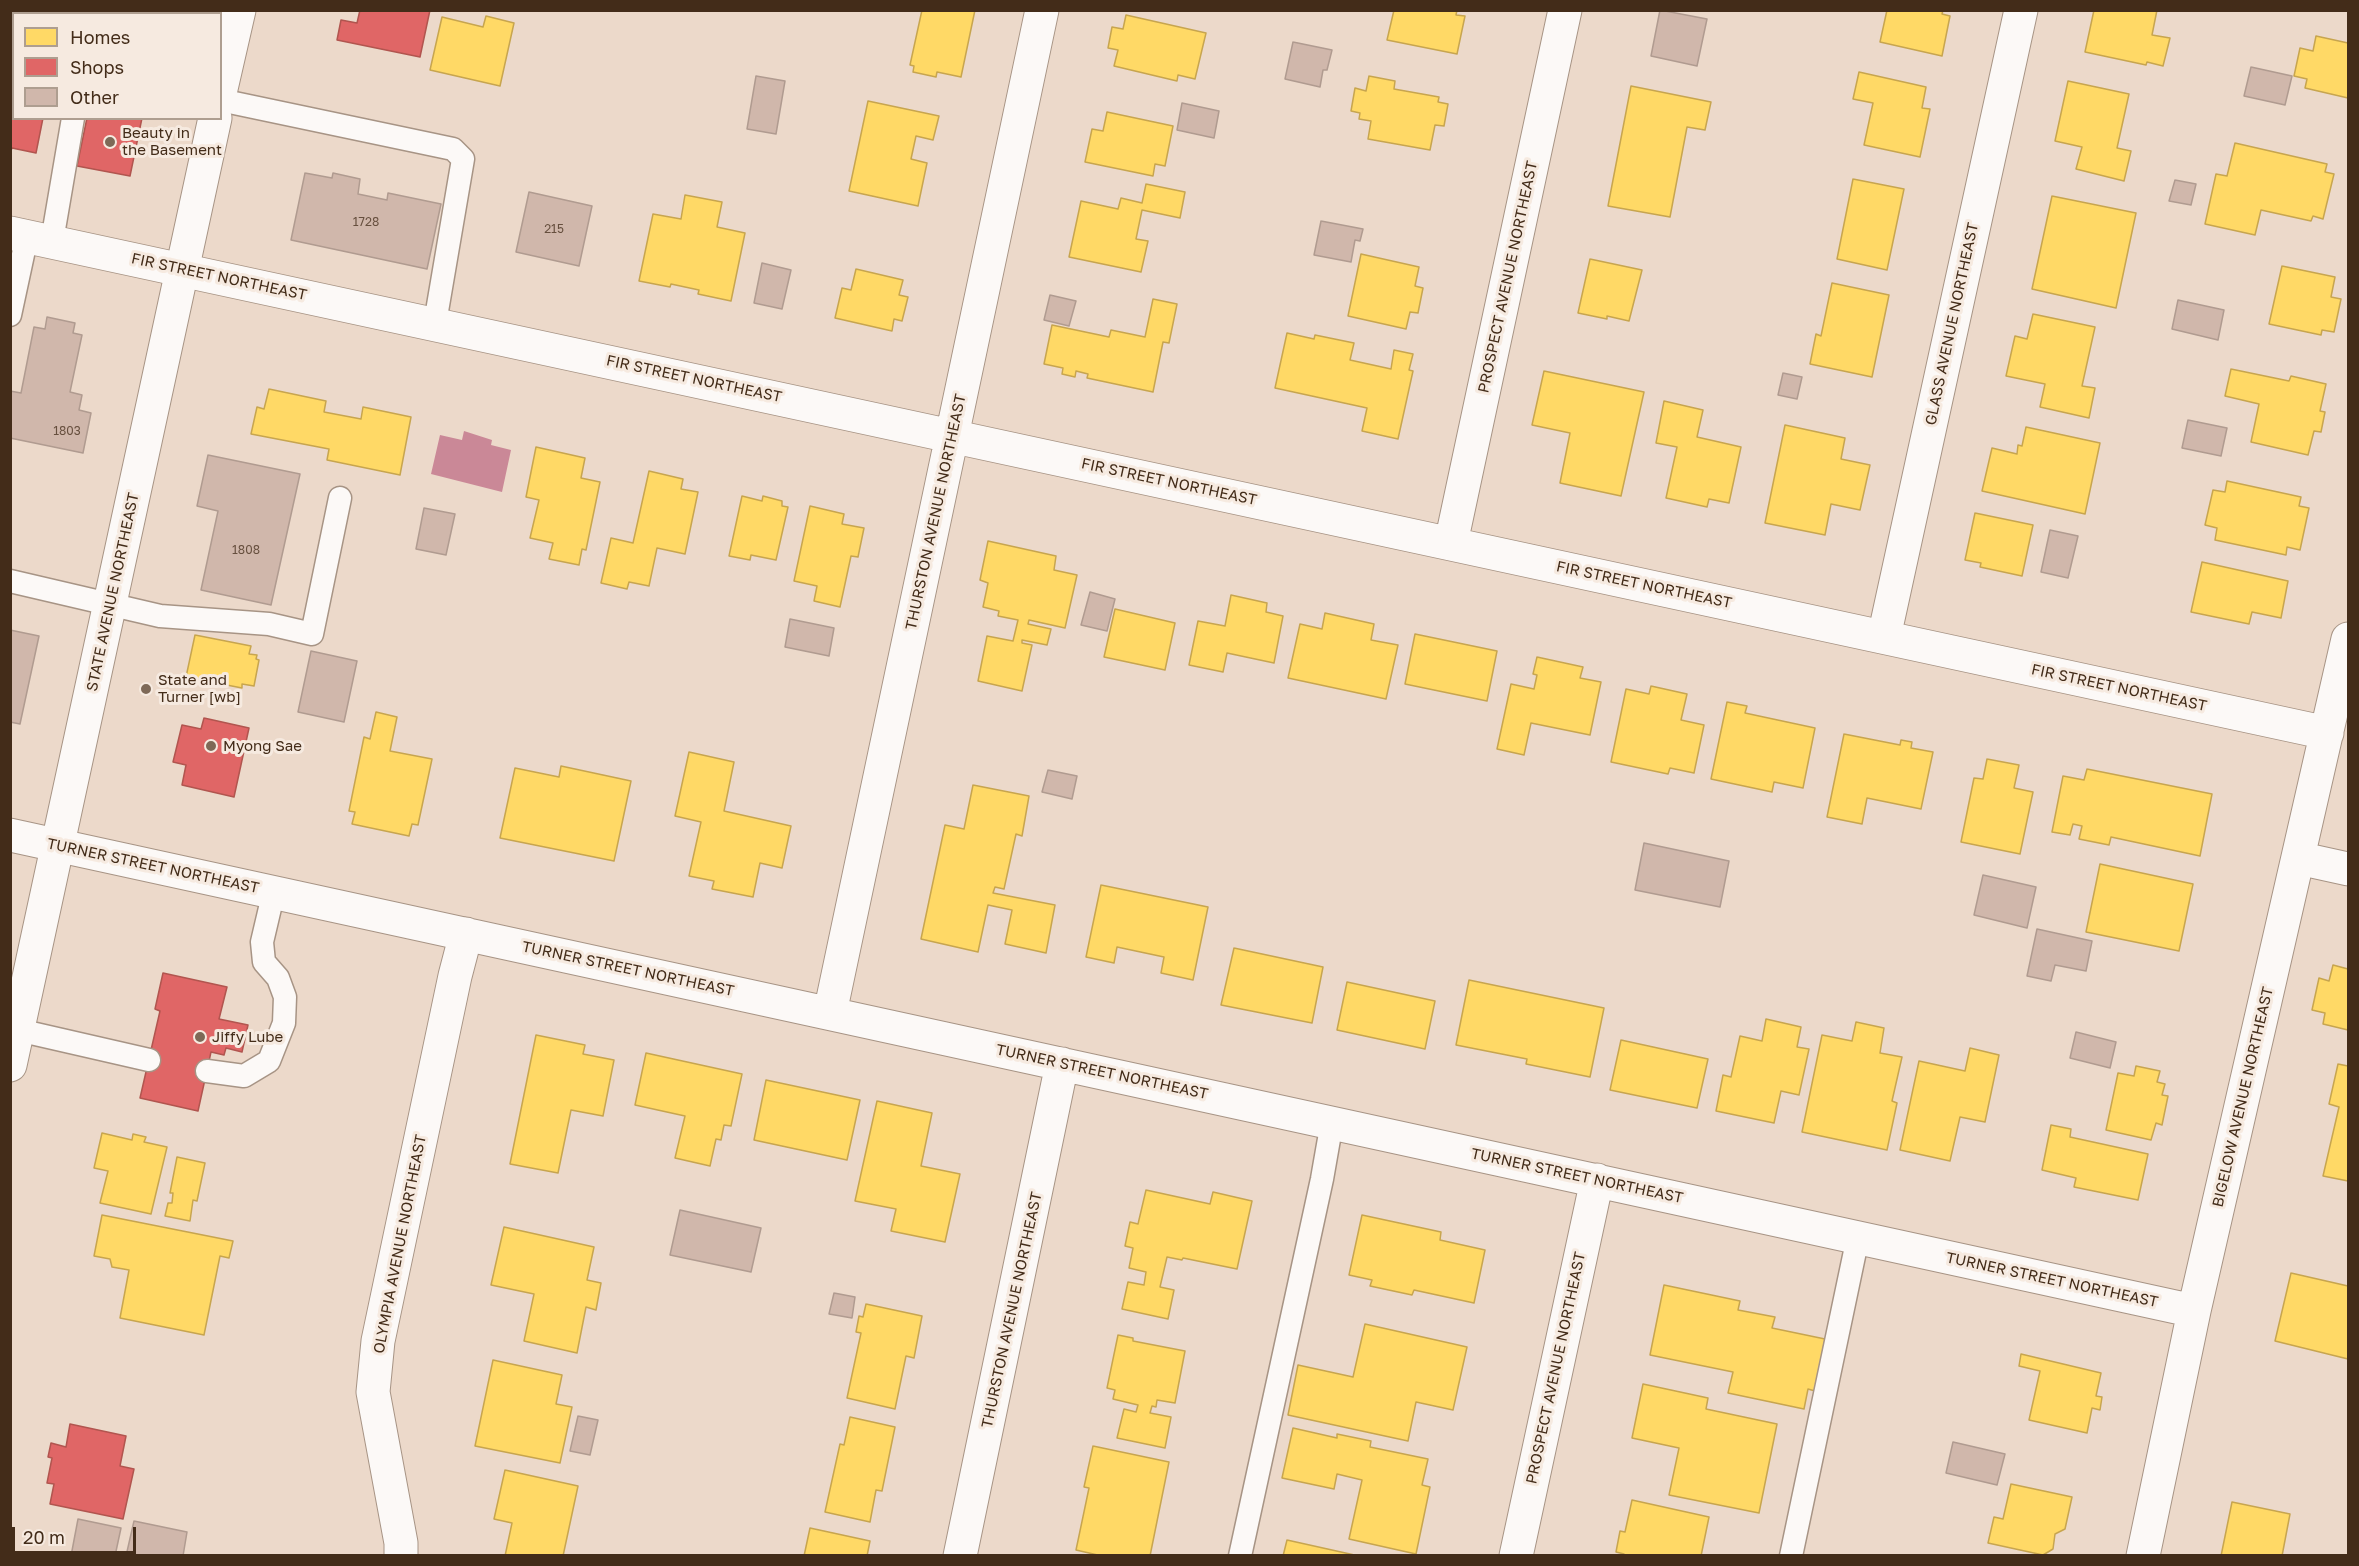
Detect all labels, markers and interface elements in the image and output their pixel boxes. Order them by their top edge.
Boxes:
legend [12,12,222,120]
text: Homes [70,26,130,48]
text: Shops [70,56,124,78]
text: Other [70,86,119,108]
place label: Beauty in the Basement [122,124,222,159]
marker: Beauty in the Basement [103,135,117,149]
street label: PROSPECT AVENUE NORTHEAST [1475,159,1541,395]
house number: 1728 [353,215,379,229]
street label: GLASS AVENUE NORTHEAST [1922,221,1982,427]
house number: 215 [544,222,564,236]
street label: FIR STREET NORTHEAST [130,250,308,304]
street label: FIR STREET NORTHEAST [605,352,783,406]
street label: THURSTON AVENUE NORTHEAST [902,392,970,632]
house number: 1803 [53,424,81,438]
street label: FIR STREET NORTHEAST [1080,455,1258,509]
street label: STATE AVENUE NORTHEAST [83,491,143,693]
house number: 1808 [232,543,260,557]
street label: FIR STREET NORTHEAST [1555,558,1733,612]
street label: FIR STREET NORTHEAST [2030,661,2208,715]
place label: State and Turner [wb] [158,671,241,706]
marker: State and Turner [wb] [139,682,153,696]
place label: Myong Sae [223,737,302,755]
marker: Myong Sae [204,739,218,753]
street label: TURNER STREET NORTHEAST [45,835,261,897]
street label: TURNER STREET NORTHEAST [520,938,736,1000]
street label: BIGELOW AVENUE NORTHEAST [2209,985,2277,1209]
place label: Jiffy Lube [212,1028,283,1046]
marker: Jiffy Lube [193,1030,207,1044]
street label: TURNER STREET NORTHEAST [994,1041,1210,1103]
street label: OLYMPIA AVENUE NORTHEAST [370,1133,430,1355]
street label: TURNER STREET NORTHEAST [1469,1145,1685,1207]
street label: THURSTON AVENUE NORTHEAST [978,1190,1046,1430]
street label: TURNER STREET NORTHEAST [1944,1249,2160,1311]
street label: PROSPECT AVENUE NORTHEAST [1523,1250,1589,1486]
scale bar [15,1515,140,1553]
text: 20 m [23,1526,65,1548]

